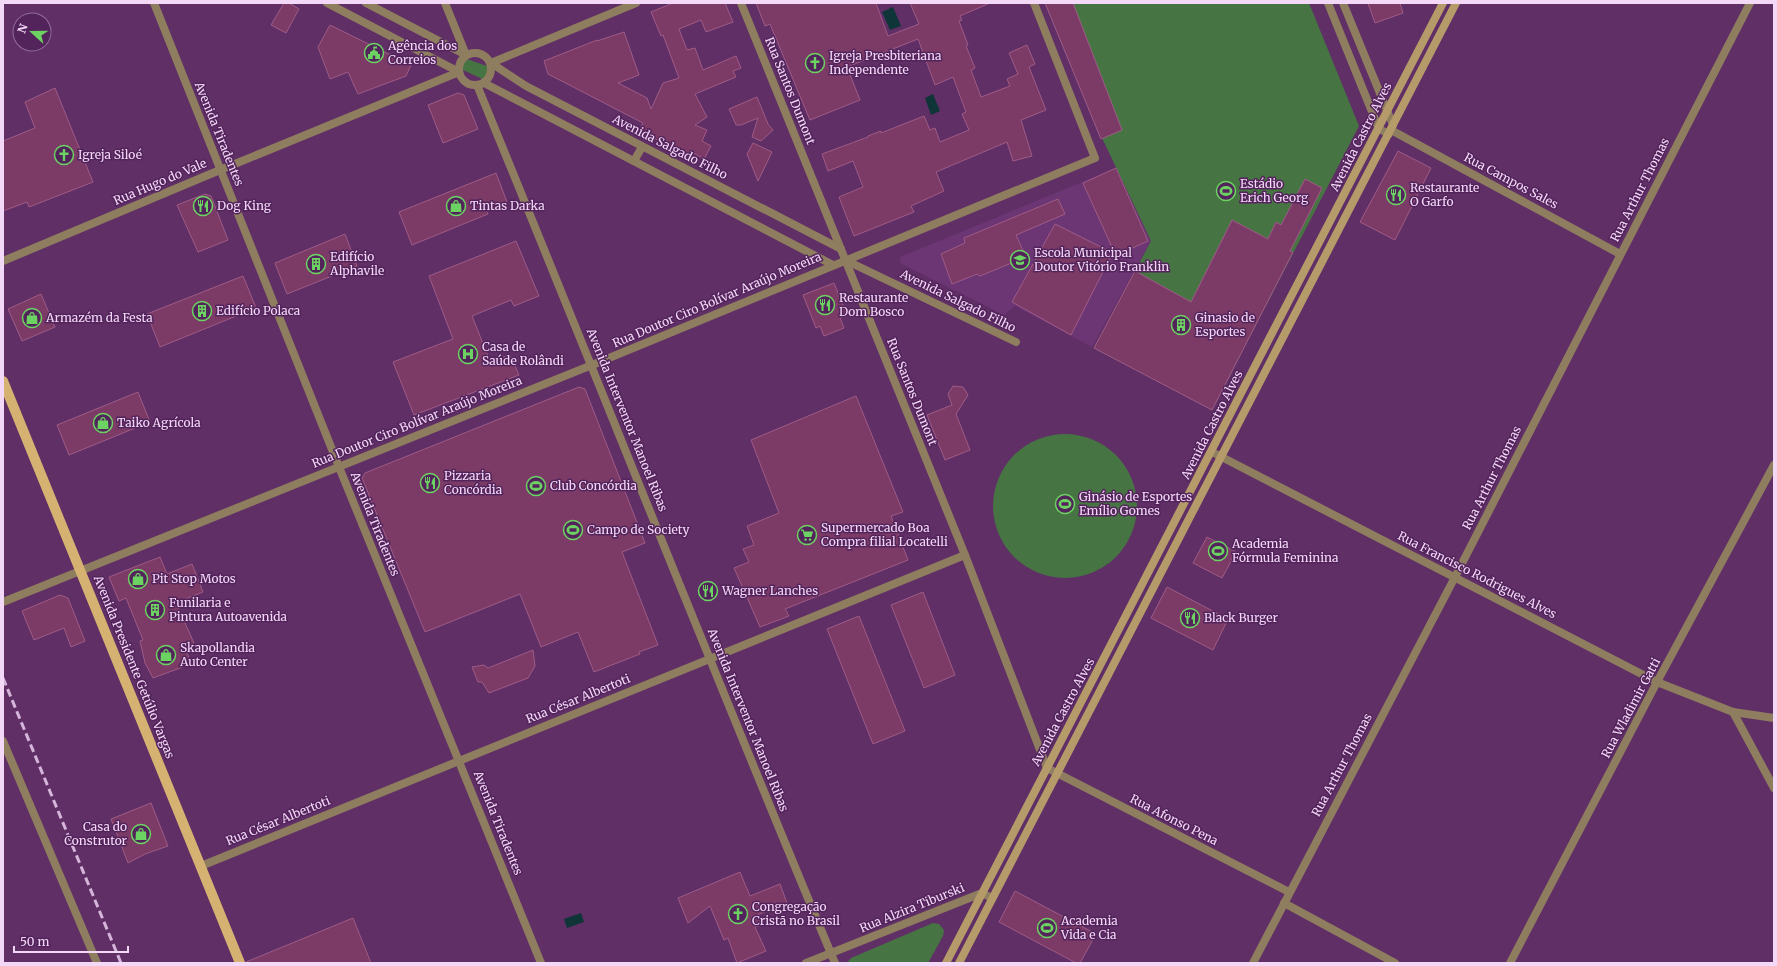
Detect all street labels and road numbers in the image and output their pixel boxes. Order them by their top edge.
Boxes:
street label: Rua Santos Dumont [762,35,819,147]
street label: Avenida Tiradentes [191,79,247,188]
street label: Avenida Castro Alves [1326,80,1395,195]
street label: Avenida Salgado Filho [609,111,730,182]
street label: Rua Arthur Thomas [1607,135,1672,244]
street label: Rua Campos Sales [1462,149,1561,212]
street label: Rua Hugo do Vale [111,155,209,208]
street label: Rua Doutor Ciro Bolívar Araújo Moreira [610,248,824,350]
street label: Avenida Salgado Filho [897,266,1019,335]
street label: Avenida Interventor Manoel Ribas [583,325,671,514]
street label: Rua Santos Dumont [884,336,941,448]
street label: Avenida Castro Alves [1177,368,1246,483]
street label: Rua Doutor Ciro Bolívar Araújo Moreira [310,372,525,471]
street label: Rua Arthur Thomas [1459,423,1524,532]
street label: Avenida Tiradentes [347,469,403,578]
street label: Rua Francisco Rodrigues Alves [1395,528,1559,621]
street label: Avenida Presidente Getúlio Vargas [90,572,178,761]
street label: Avenida Interventor Manoel Ribas [704,625,792,814]
street label: Avenida Castro Alves [1027,655,1097,769]
street label: Rua Wladimir Gatti [1598,655,1663,760]
street label: Rua César Albertoti [523,671,632,726]
street label: Rua Arthur Thomas [1308,711,1375,819]
street label: Avenida Tiradentes [470,768,526,877]
street label: Rua Afonso Pena [1128,791,1221,848]
street label: Rua César Albertoti [223,793,332,848]
street label: Rua Alzira Tiburski [857,880,966,935]

